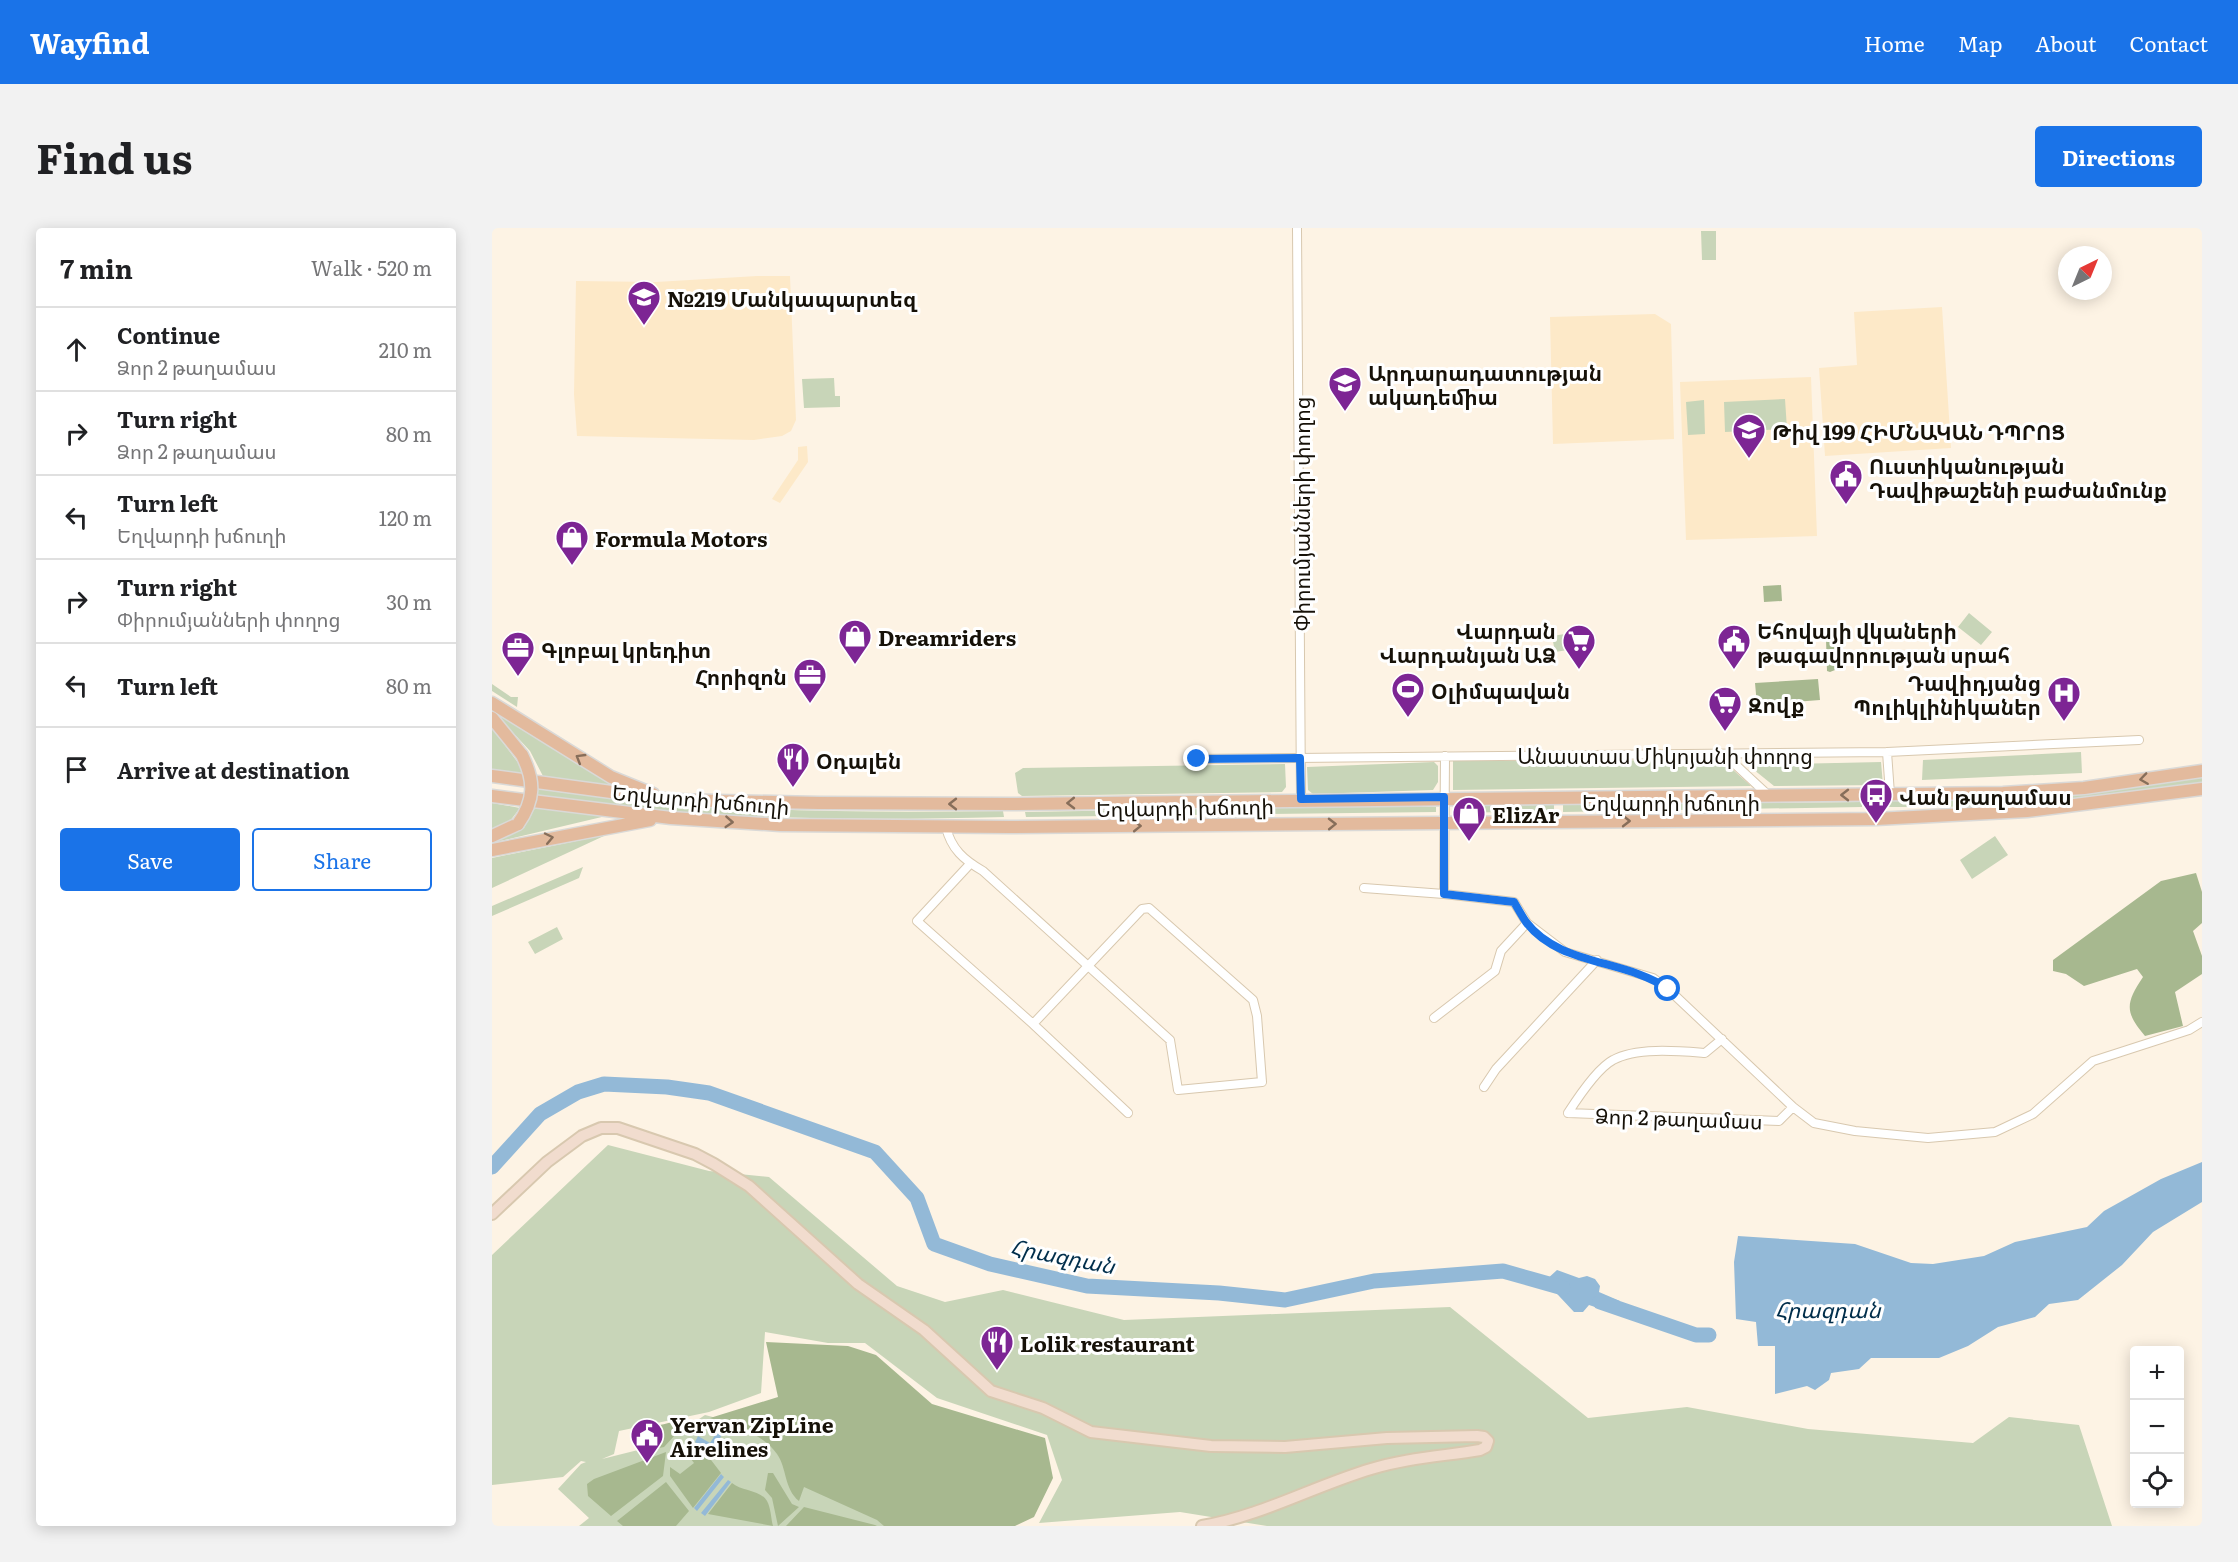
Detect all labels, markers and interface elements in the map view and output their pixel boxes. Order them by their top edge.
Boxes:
text: Wayfind [30,21,150,63]
text: Home [1864,27,1925,58]
text: Map [1958,27,2002,58]
text: About [2035,27,2097,58]
text: Contact [2130,27,2208,58]
text: Find us [36,125,193,187]
button: Directions [2035,126,2202,187]
north arrow [2058,246,2112,300]
text: 7 min [60,248,133,287]
text: Walk · 520 m [311,252,432,282]
school or university icon: №219 Մանկապարտեզ [626,279,662,326]
place label: №219 Մանկապարտեզ [667,282,918,313]
text: Continue [117,318,220,351]
icon: ahead [60,333,93,366]
text: 210 m [379,334,432,364]
text: Ձոր 2 թաղամաս [117,351,277,381]
place label: Արդարադատության ակադեմիա [1368,356,1602,411]
school or university icon: Արդարադատության ակադեմիա [1327,365,1363,412]
street label: Փիրումյանների փողոց [1285,397,1316,631]
text: Turn right [117,402,237,435]
school or university icon: Թիվ 199 ՀԻՄՆԱԿԱՆ ԴՊՐՈՑ [1731,412,1767,459]
place label: Թիվ 199 ՀԻՄՆԱԿԱՆ ԴՊՐՈՑ [1772,415,2065,446]
icon: right [60,417,93,450]
text: 80 m [386,418,432,448]
text: Ձոր 2 թաղամաս [117,435,277,465]
place label: Ուստիկանության Դավիթաշենի բաժանմունք [1869,449,2167,504]
public building icon: Ուստիկանության Դավիթաշենի բաժանմունք [1828,458,1864,505]
text: Turn left [117,486,218,519]
icon: left [60,501,93,534]
text: 120 m [379,502,432,532]
text: Եղվարդի խճուղի [117,519,286,549]
shop icon: Formula Motors [554,519,590,566]
place label: Formula Motors [595,522,767,553]
text: Turn right [117,570,237,603]
icon: right [60,585,93,618]
text: 30 m [386,586,432,616]
text: Փիրումյանների փողոց [117,603,340,633]
place label: Վարդան Վարդանյան ԱՁ [1380,614,1556,669]
place label: Եհովայի վկաների թագավորության սրահ [1757,614,2010,669]
shop icon: Dreamriders [837,618,873,665]
place label: Dreamriders [878,621,1016,652]
supermarket icon: Վարդան Վարդանյան ԱՁ [1561,623,1597,670]
public building icon: Եհովայի վկաների թագավորության սրահ [1716,623,1752,670]
office icon: Գլոբալ կրեդիտ [500,630,536,677]
place label: Գլոբալ կրեդիտ [541,633,711,664]
office icon: Հորիզոն [792,657,828,704]
place label: Հորիզոն [695,660,787,691]
place label: Դավիդյանց Պոլիկլինիկաներ [1853,666,2041,721]
icon: left [60,669,93,702]
text: Turn left [117,669,218,702]
text: 80 m [386,670,432,700]
sports icon: Օլիմպավան [1390,671,1426,718]
place label: Օլիմպավան [1431,674,1570,705]
hospital icon: Դավիդյանց Պոլիկլինիկաներ [2046,675,2082,722]
supermarket icon: Զովք [1707,685,1743,732]
place label: Զովք [1748,688,1804,719]
street label: Անաստաս Միկոյանի փողոց [1517,739,1813,770]
restaurant icon: Օդալեն [775,741,811,788]
place label: Օդալեն [816,744,901,775]
route end [1183,745,1209,771]
icon: arrive [60,753,93,786]
text: Arrive at destination [117,753,350,786]
one-way arrow [576,754,586,766]
one-way arrow [2139,773,2149,785]
street label: Եղվարդի խճուղի [611,775,791,821]
bus stop icon: Վան թաղամաս [1858,777,1894,824]
place label: Վան թաղամաս [1899,780,2072,811]
street label: Եղվարդի խճուղի [1582,786,1760,817]
street label: Եղվարդի խճուղի [1096,789,1274,823]
one-way arrow [1840,789,1849,801]
shop icon: ElizAr [1451,795,1487,842]
one-way arrow [1066,797,1075,809]
one-way arrow [948,798,957,810]
place label: ElizAr [1492,798,1560,829]
one-way arrow [725,815,734,828]
one-way arrow [1622,815,1631,827]
one-way arrow [1328,818,1337,830]
one-way arrow [1133,820,1142,832]
button: Save [60,828,240,891]
button: Share [252,828,432,891]
one-way arrow [544,832,554,845]
route start [1654,975,1680,1001]
street label: Ձոր 2 թաղամաս [1595,1099,1763,1135]
water label: Հրազդան [1008,1229,1119,1281]
water label: Հրազդան [1775,1292,1881,1325]
restaurant icon: Lolik restaurant [979,1324,1015,1371]
place label: Lolik restaurant [1020,1327,1195,1358]
map controls [2130,1346,2184,1508]
button: + [2130,1346,2184,1400]
button: − [2130,1400,2184,1454]
place label: Yervan ZipLine Airelines [670,1408,834,1463]
public building icon: Yervan ZipLine Airelines [629,1417,665,1464]
button: locate [2130,1454,2184,1508]

